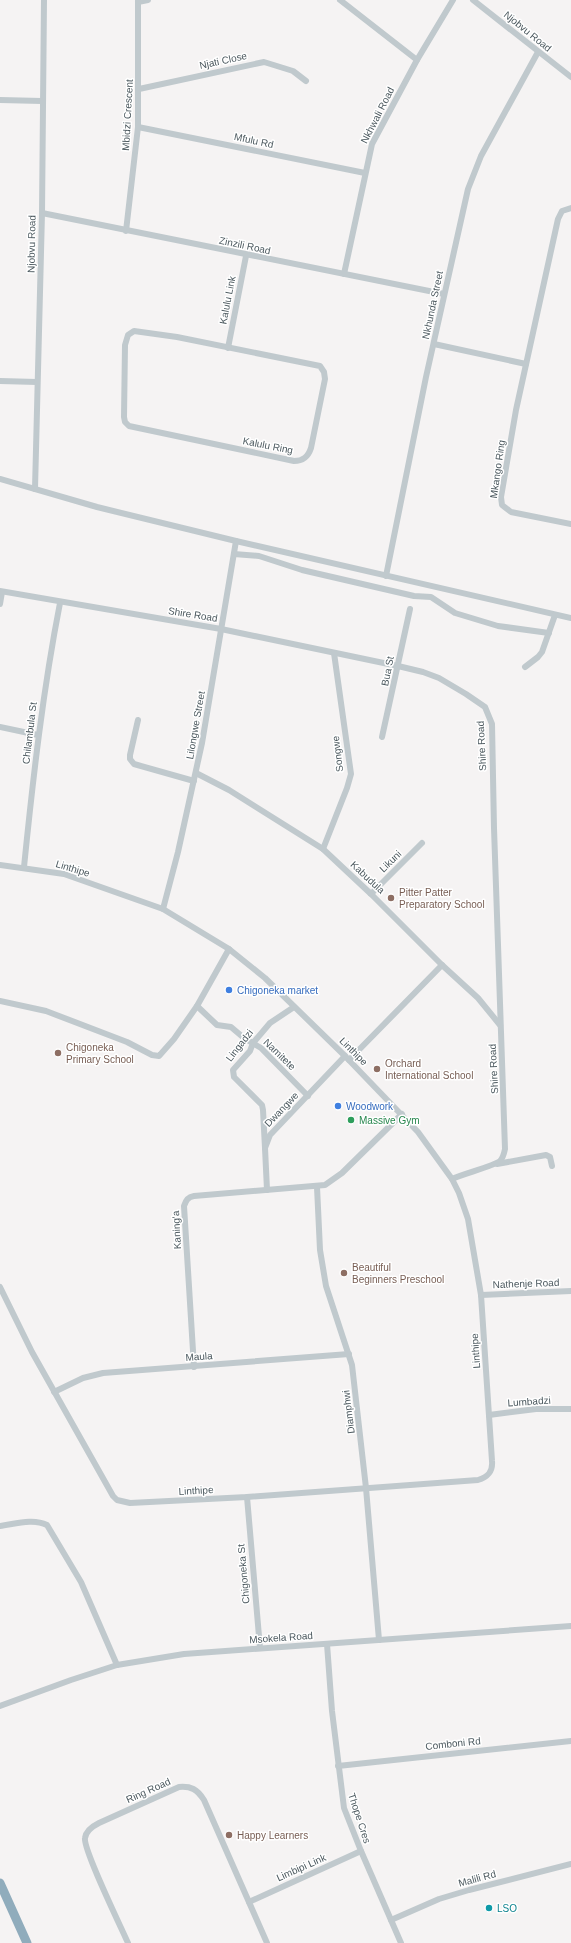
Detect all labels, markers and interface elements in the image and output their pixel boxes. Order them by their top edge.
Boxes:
street label: Njobvu Road [502,9,554,54]
street label: Njati Close [198,50,248,71]
street label: Mbidzi Crescent [120,79,135,151]
street label: Nkhwali Road [359,85,396,145]
street label: Mfulu Rd [233,131,275,150]
street label: Njobvu Road [25,215,38,273]
street label: Zinzili Road [218,235,272,256]
street label: Nkhunda Street [420,270,445,340]
street label: Kalulu Link [217,274,238,325]
street label: Kalulu Ring [242,435,294,456]
street label: Mkango Ring [488,439,507,499]
street label: Shire Road [167,605,218,624]
street label: Bua St [379,655,396,687]
street label: Lilongwe Street [184,690,207,760]
street label: Chilambula St [20,701,39,765]
street label: Shire Road [475,721,488,771]
street label: Songwe [330,735,345,773]
street label: Likuni [377,848,404,874]
street label: Linthipe [54,858,92,879]
street label: Kabudula [348,859,387,896]
place label: Pitter Patter Preparatory School [399,887,485,910]
marker: Pitter Patter Preparatory School [386,893,396,903]
marker: Chigoneka market [224,985,234,995]
place label: Chigoneka market [237,985,318,996]
street label: Lingadzi [224,1027,255,1063]
street label: Linthipe [337,1035,370,1068]
street label: Namitete [261,1037,298,1073]
place label: Chigoneka Primary School [66,1042,134,1065]
street label: Shire Road [487,1044,500,1094]
marker: Chigoneka Primary School [53,1048,63,1058]
place label: Orchard International School [385,1058,473,1081]
marker: Orchard International School [372,1064,382,1074]
street label: Dwangwe [262,1089,301,1129]
marker: Woodwork [333,1101,343,1111]
place label: Woodwork [346,1101,394,1112]
marker: Massive Gym [346,1115,356,1125]
place label: Massive Gym [359,1115,420,1126]
street label: Kaning'a [170,1210,183,1250]
place label: Beautiful Beginners Preschool [352,1262,444,1285]
marker: Beautiful Beginners Preschool [339,1268,349,1278]
street label: Nathenje Road [492,1277,560,1290]
street label: Linthipe [469,1333,482,1369]
street label: Maula [185,1350,213,1363]
street label: Diamphwi [340,1389,357,1434]
street label: Lumbadzi [507,1394,551,1408]
street label: Linthipe [178,1484,214,1497]
street label: Chigoneka St [235,1543,252,1604]
street label: Msokela Road [249,1630,313,1645]
street label: Comboni Rd [425,1735,481,1752]
street label: Ring Road [124,1776,172,1805]
street label: Thope Cres [346,1792,373,1845]
marker: Happy Learners [224,1830,234,1840]
place label: Happy Learners [237,1830,308,1841]
street label: Limbipi Link [275,1851,328,1883]
street label: Malili Rd [457,1868,497,1889]
marker: LSO [484,1903,494,1913]
place label: LSO [497,1903,517,1914]

